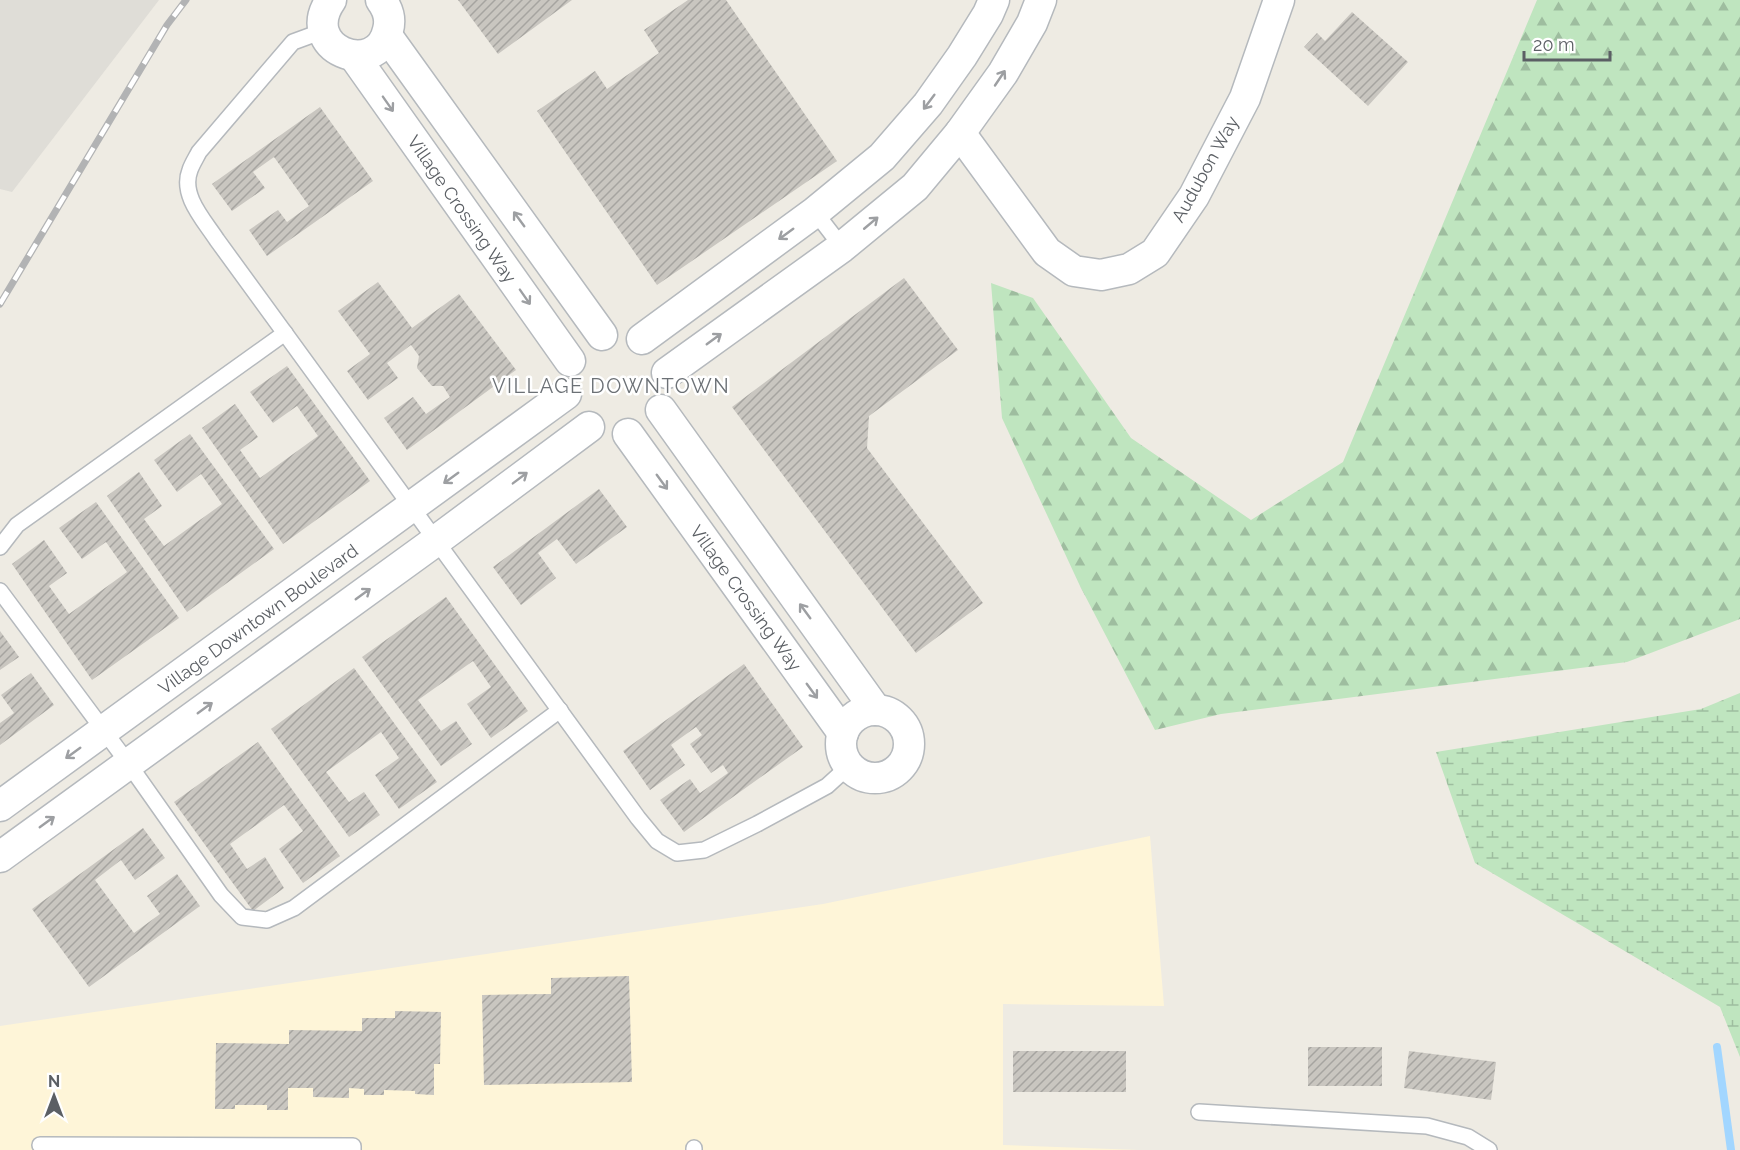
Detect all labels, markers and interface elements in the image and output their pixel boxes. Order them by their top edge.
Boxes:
scale bar [1524,24,1610,62]
text: 20 m [1533,34,1575,55]
one-way arrow [994,70,1006,87]
one-way arrow [923,94,935,110]
one-way arrow [382,95,394,112]
street label: Audubon Way [1167,112,1243,226]
street label: Village Crossing Way [403,131,521,287]
one-way arrow [513,211,525,227]
one-way arrow [863,216,878,230]
one-way arrow [779,227,795,240]
one-way arrow [519,289,531,305]
one-way arrow [706,333,722,345]
district label: VILLAGE DOWNTOWN [492,374,730,398]
one-way arrow [444,472,460,484]
one-way arrow [512,472,528,485]
one-way arrow [656,473,668,489]
street label: Village Crossing Way [686,521,806,675]
street label: Village Downtown Boulevard [154,540,362,698]
one-way arrow [355,588,371,600]
one-way arrow [799,603,811,619]
one-way arrow [806,683,818,699]
one-way arrow [196,701,212,714]
one-way arrow [65,747,81,760]
one-way arrow [39,816,55,828]
north arrow [24,1066,84,1126]
text: N [48,1072,60,1091]

